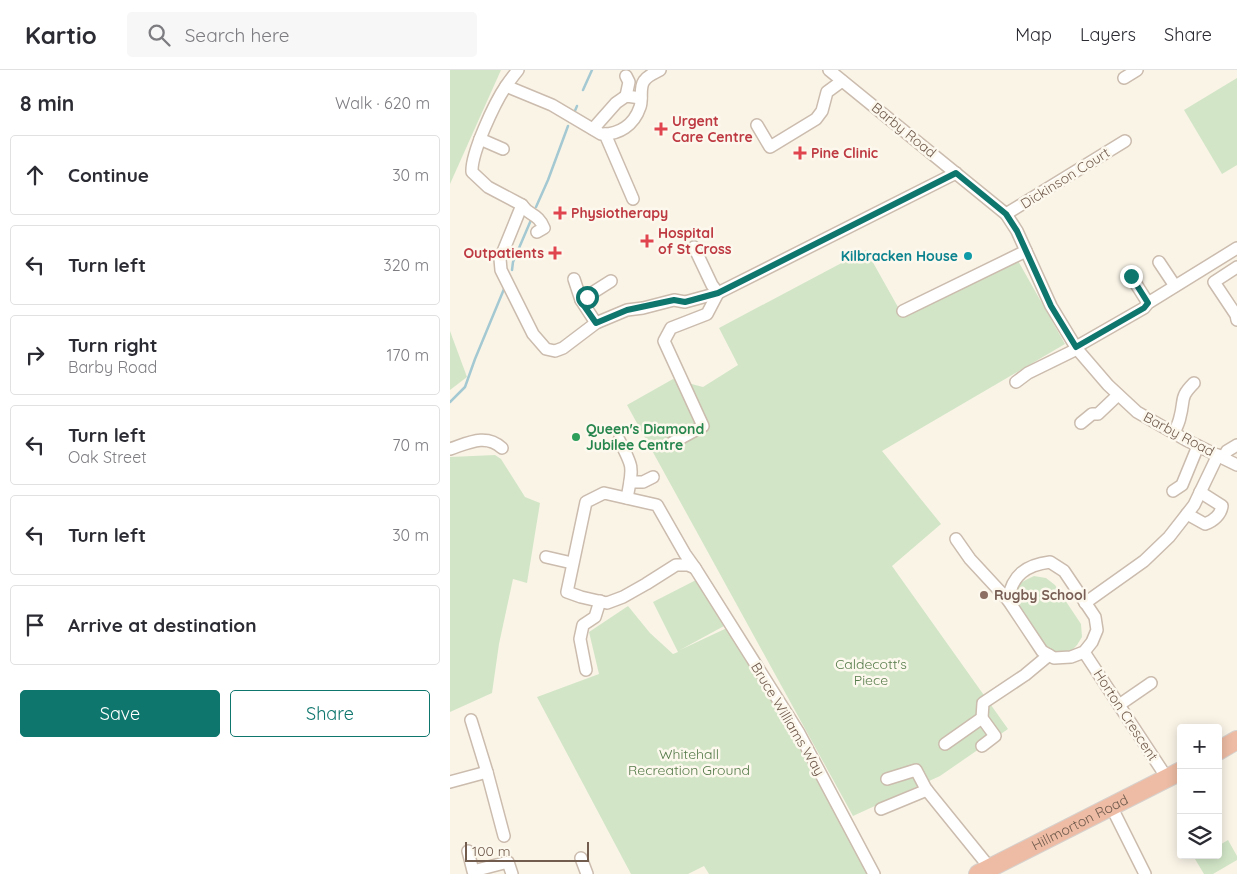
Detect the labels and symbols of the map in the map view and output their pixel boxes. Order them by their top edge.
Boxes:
street label: Barby Road [868,98,940,162]
place label: Urgent Care Centre [672,112,753,146]
marker: Urgent Care Centre [654,122,668,136]
street label: Dickinson Court [1017,143,1113,213]
place label: Pine Clinic [811,144,878,162]
marker: Pine Clinic [793,146,807,160]
place label: Physiotherapy [571,204,668,222]
marker: Physiotherapy [553,206,567,220]
place label: Hospital of St Cross [658,224,732,258]
marker: Hospital of St Cross [640,234,654,248]
place label: Outpatients [463,244,544,262]
marker: Outpatients [548,246,562,260]
place label: Kilbracken House [841,247,958,265]
marker: Kilbracken House [962,250,974,262]
route end [1120,265,1143,288]
route start [576,286,599,309]
street label: Barby Road [1140,408,1218,460]
place label: Queen's Diamond Jubilee Centre [586,420,704,454]
marker: Queen's Diamond Jubilee Centre [570,431,582,443]
place label: Rugby School [994,586,1087,604]
marker: Rugby School [978,589,990,601]
park label: Caldecott's Piece [835,655,907,689]
street label: Bruce Williams Way [747,659,829,779]
street label: Horton Crescent [1090,666,1162,764]
park label: Whitehall Recreation Ground [628,745,750,779]
street label: Hillmorton Road [1028,790,1131,854]
scale bar [465,839,589,862]

